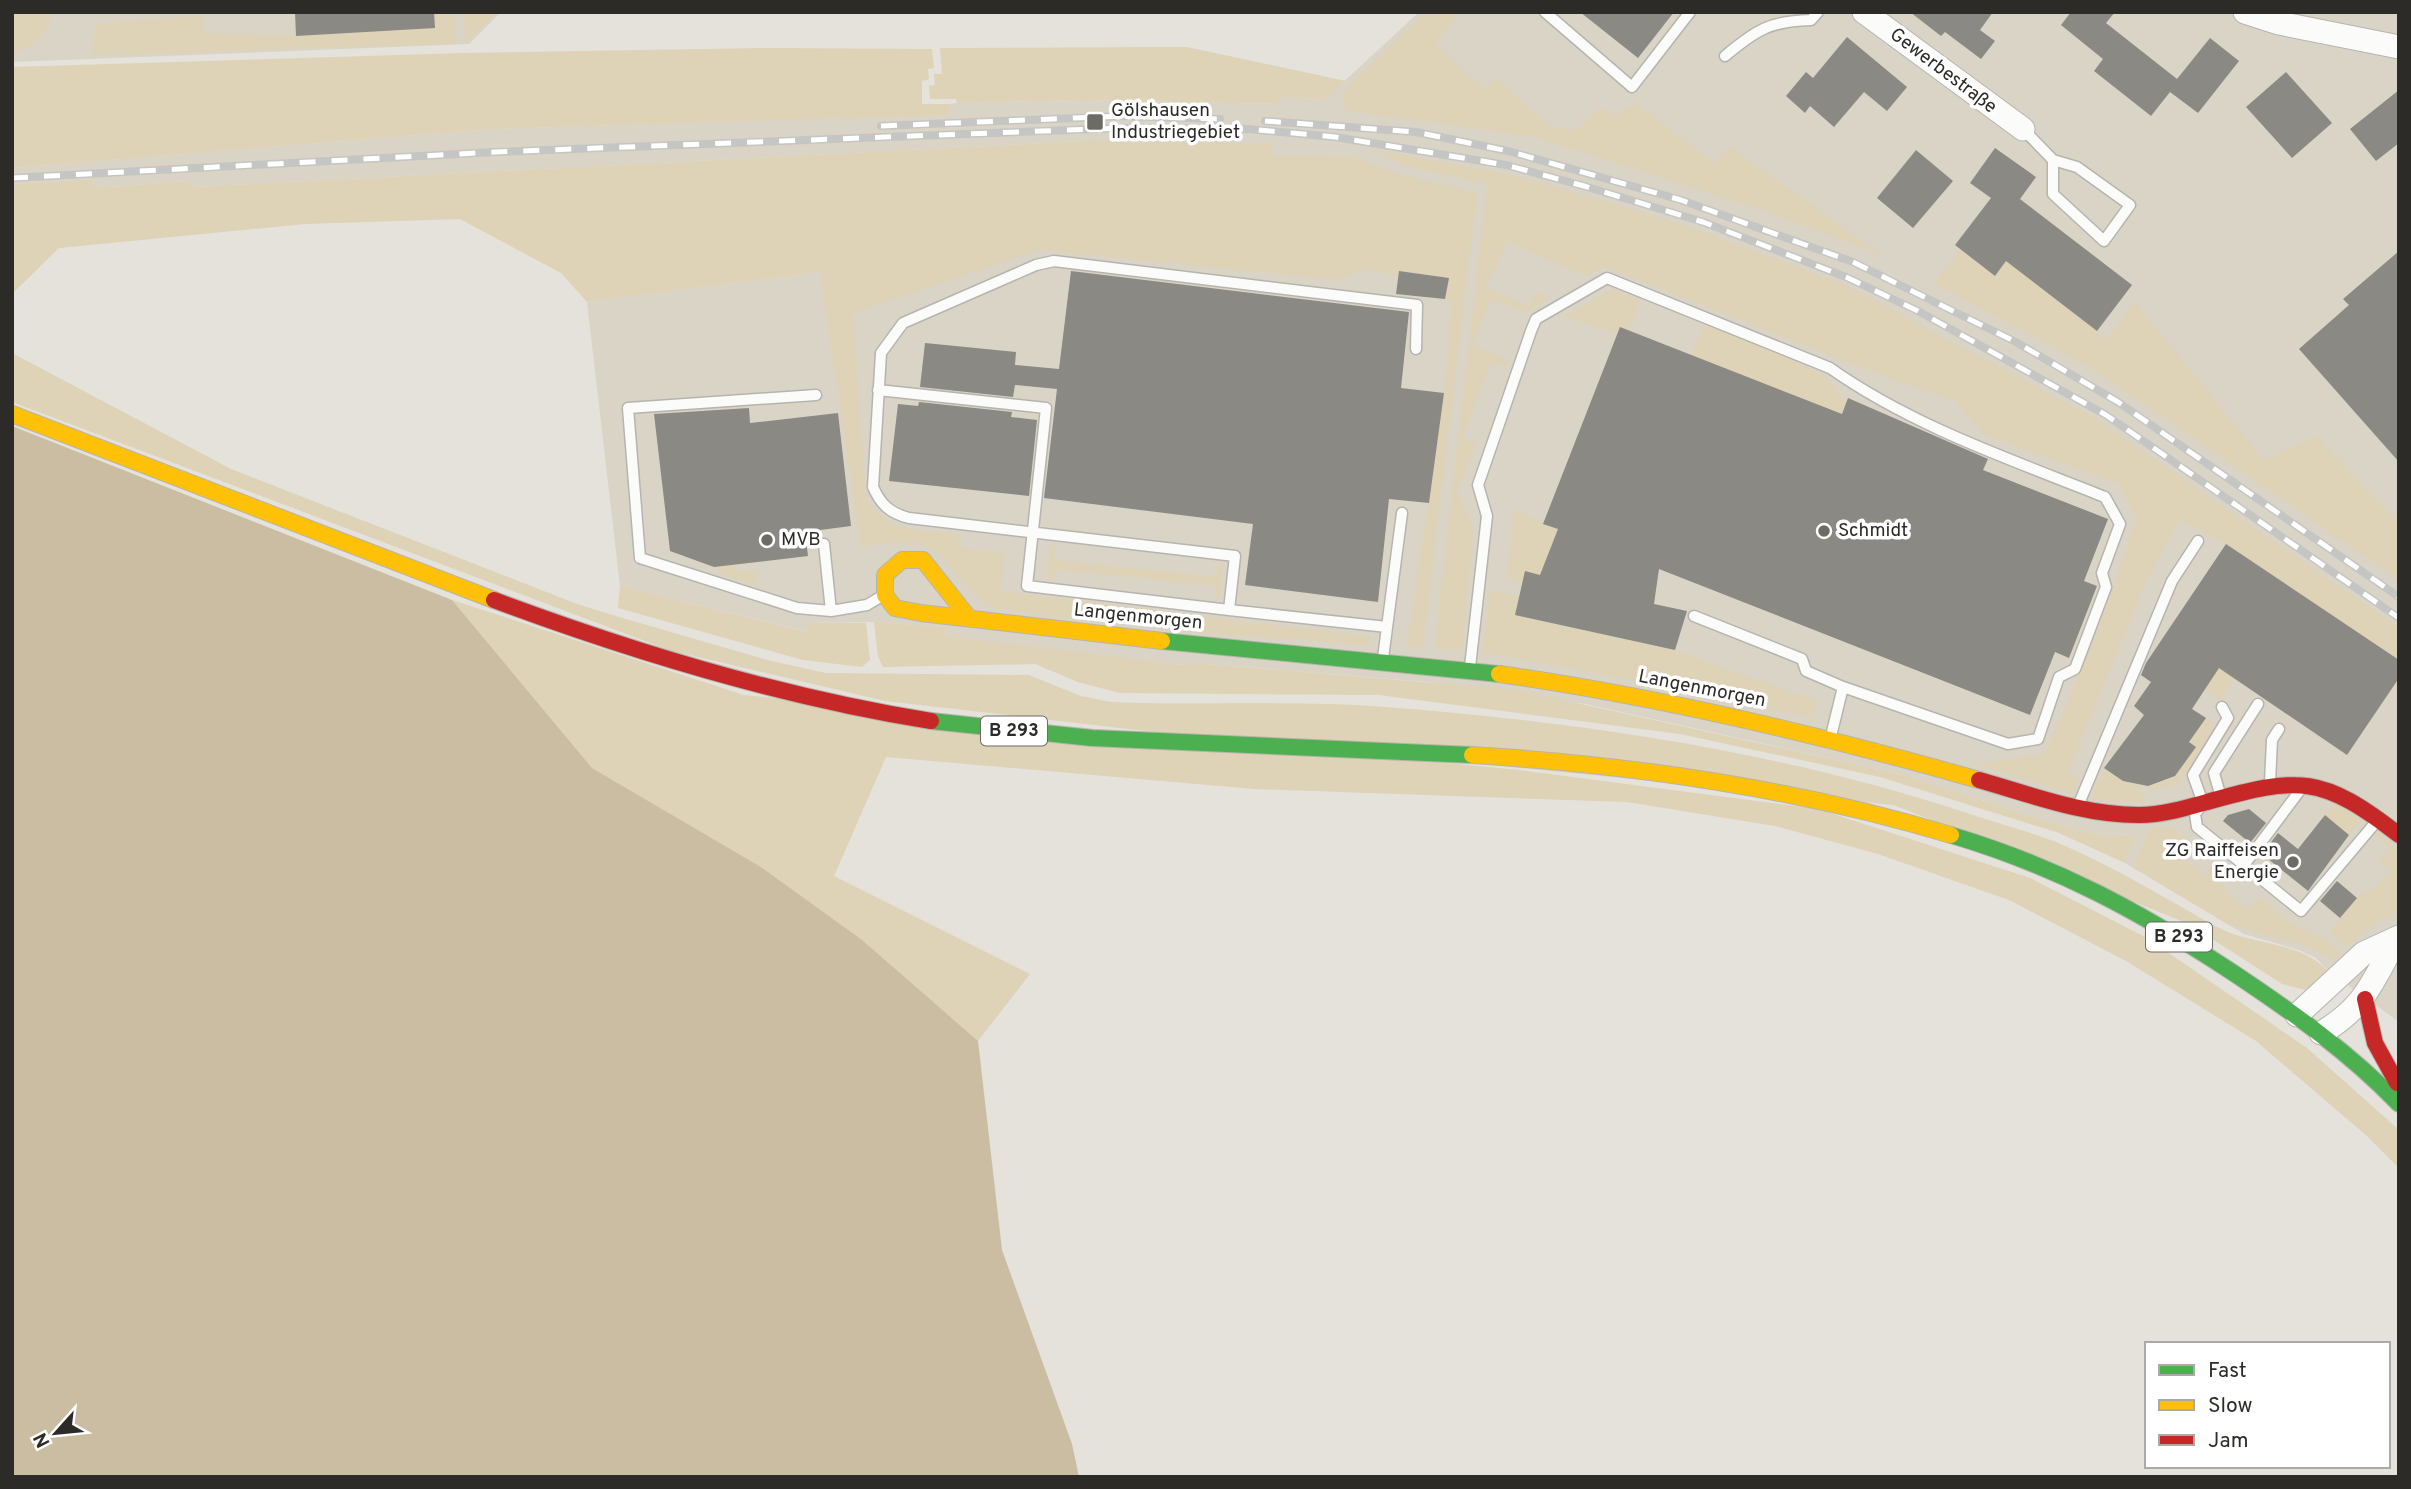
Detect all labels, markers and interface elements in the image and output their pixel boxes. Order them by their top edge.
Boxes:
street label: Gewerbestraße [1885,23,2001,119]
place label: Gölshausen Industriegebiet [1111,99,1240,145]
marker: Gölshausen Industriegebiet [1085,112,1105,132]
place label: Schmidt [1838,519,1908,543]
marker: Schmidt [1816,523,1832,539]
place label: MVB [781,528,821,552]
marker: MVB [759,532,775,548]
street label: Langenmorgen [1072,598,1204,636]
street label: Langenmorgen [1636,665,1768,713]
road number: B 293 [981,716,1047,746]
place label: ZG Raiffeisen Energie [2165,839,2279,885]
marker: ZG Raiffeisen Energie [2285,854,2301,870]
road number: B 293 [2146,922,2212,952]
legend [2145,1342,2390,1468]
text: Fast [2208,1358,2247,1385]
text: Slow [2208,1393,2253,1420]
north arrow [21,1398,91,1468]
text: N [29,1428,56,1451]
text: Jam [2208,1428,2249,1455]

